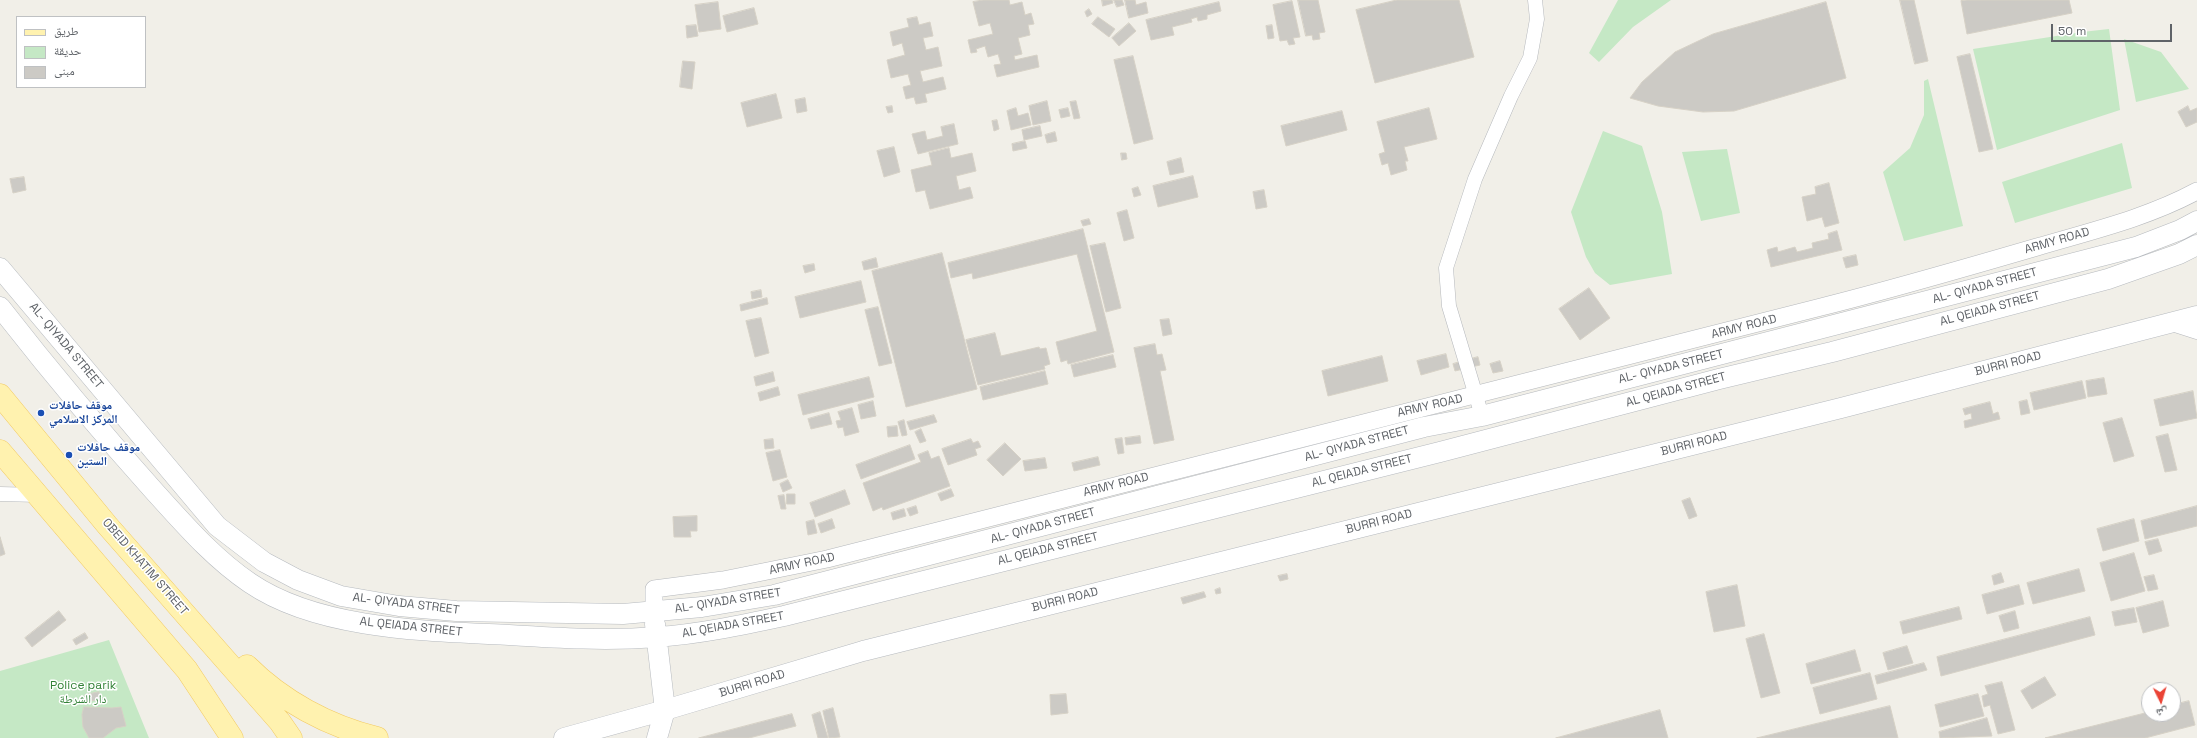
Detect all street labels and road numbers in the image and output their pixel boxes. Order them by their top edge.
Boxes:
street label: ARMY ROAD [2023,225,2091,257]
street label: AL- QIYADA STREET [1931,265,2039,307]
street label: AL QEIADA STREET [1938,289,2042,329]
street label: AL- QIYADA STREET [26,300,106,392]
street label: ARMY ROAD [1710,312,1778,342]
street label: AL- QIYADA STREET [1617,347,1725,387]
street label: BURRI ROAD [1973,349,2043,379]
street label: AL QEIADA STREET [1624,370,1728,410]
street label: ARMY ROAD [1396,391,1464,421]
street label: AL- QIYADA STREET [1303,423,1411,465]
street label: BURRI ROAD [1659,429,1729,459]
street label: AL QEIADA STREET [1310,452,1414,490]
street label: ARMY ROAD [1082,470,1150,500]
street label: AL- QIYADA STREET [989,505,1097,547]
street label: BURRI ROAD [1344,507,1414,537]
street label: OBEID KHATIM STREET [99,516,191,618]
street label: AL QEIADA STREET [996,530,1100,568]
street label: ARMY ROAD [768,550,836,578]
street label: AL- QIYADA STREET [674,585,782,617]
street label: BURRI ROAD [1030,585,1100,615]
street label: AL- QIYADA STREET [352,590,460,618]
street label: AL QEIADA STREET [681,609,785,641]
street label: AL QEIADA STREET [359,614,463,640]
street label: BURRI ROAD [717,667,787,701]

